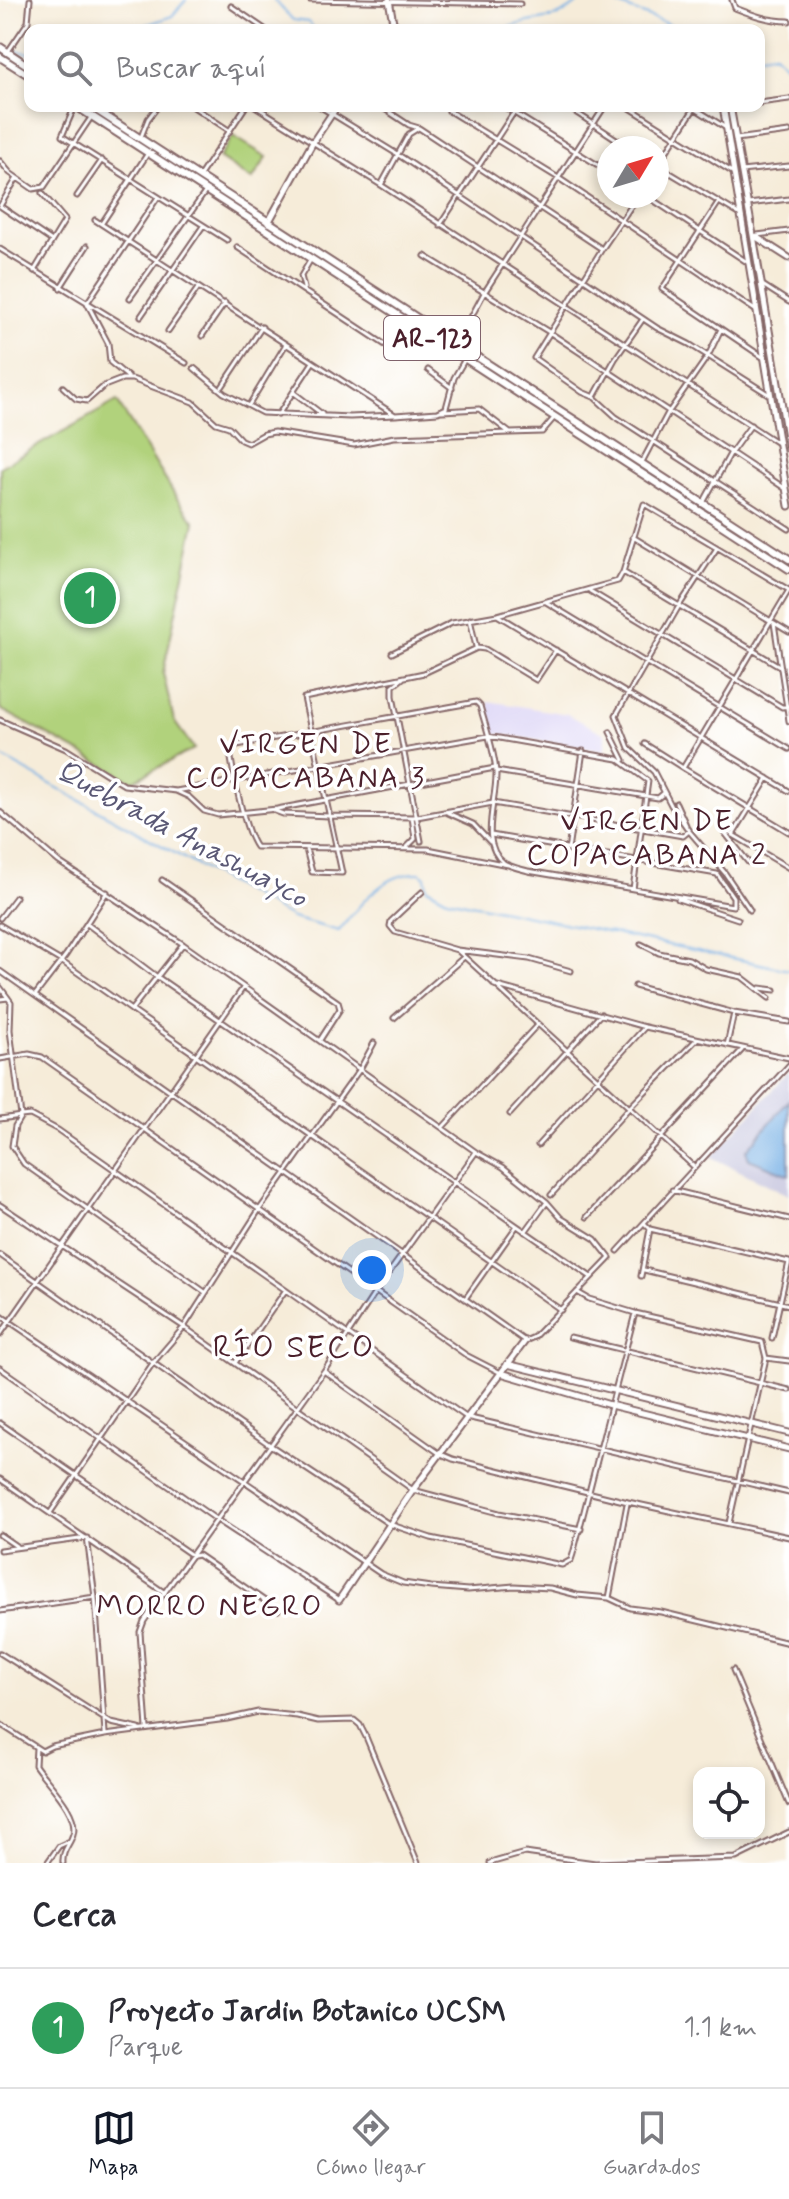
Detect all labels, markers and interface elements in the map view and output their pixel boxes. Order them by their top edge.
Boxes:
search box [24,24,765,112]
icon: search [52,46,96,90]
text: Buscar aquí [116,49,267,88]
north arrow [597,136,669,208]
road number: AR-123 [384,316,480,360]
pin: 1 [64,568,116,628]
district label: VIRGEN DE COPACABANA 3 [186,725,426,798]
water label: Quebrada Anashuayco [49,752,315,918]
district label: VIRGEN DE COPACABANA 2 [526,802,768,875]
your location [352,1250,392,1290]
district label: RÍO SECO [213,1327,375,1369]
district label: MORRO NEGRO [97,1587,323,1626]
map controls [693,1767,765,1839]
button: locate [693,1767,765,1839]
text: Cerca [32,1893,117,1938]
text: Proyecto Jardin Botanico UCSM [108,1992,506,2031]
text: 1 [52,2011,64,2045]
text: 1.1 km [683,2011,757,2045]
text: Parque [108,2031,183,2065]
tab: Mapa [88,2106,139,2182]
tab: Cómo llegar [316,2106,426,2182]
tab: Guardados [603,2106,700,2182]

